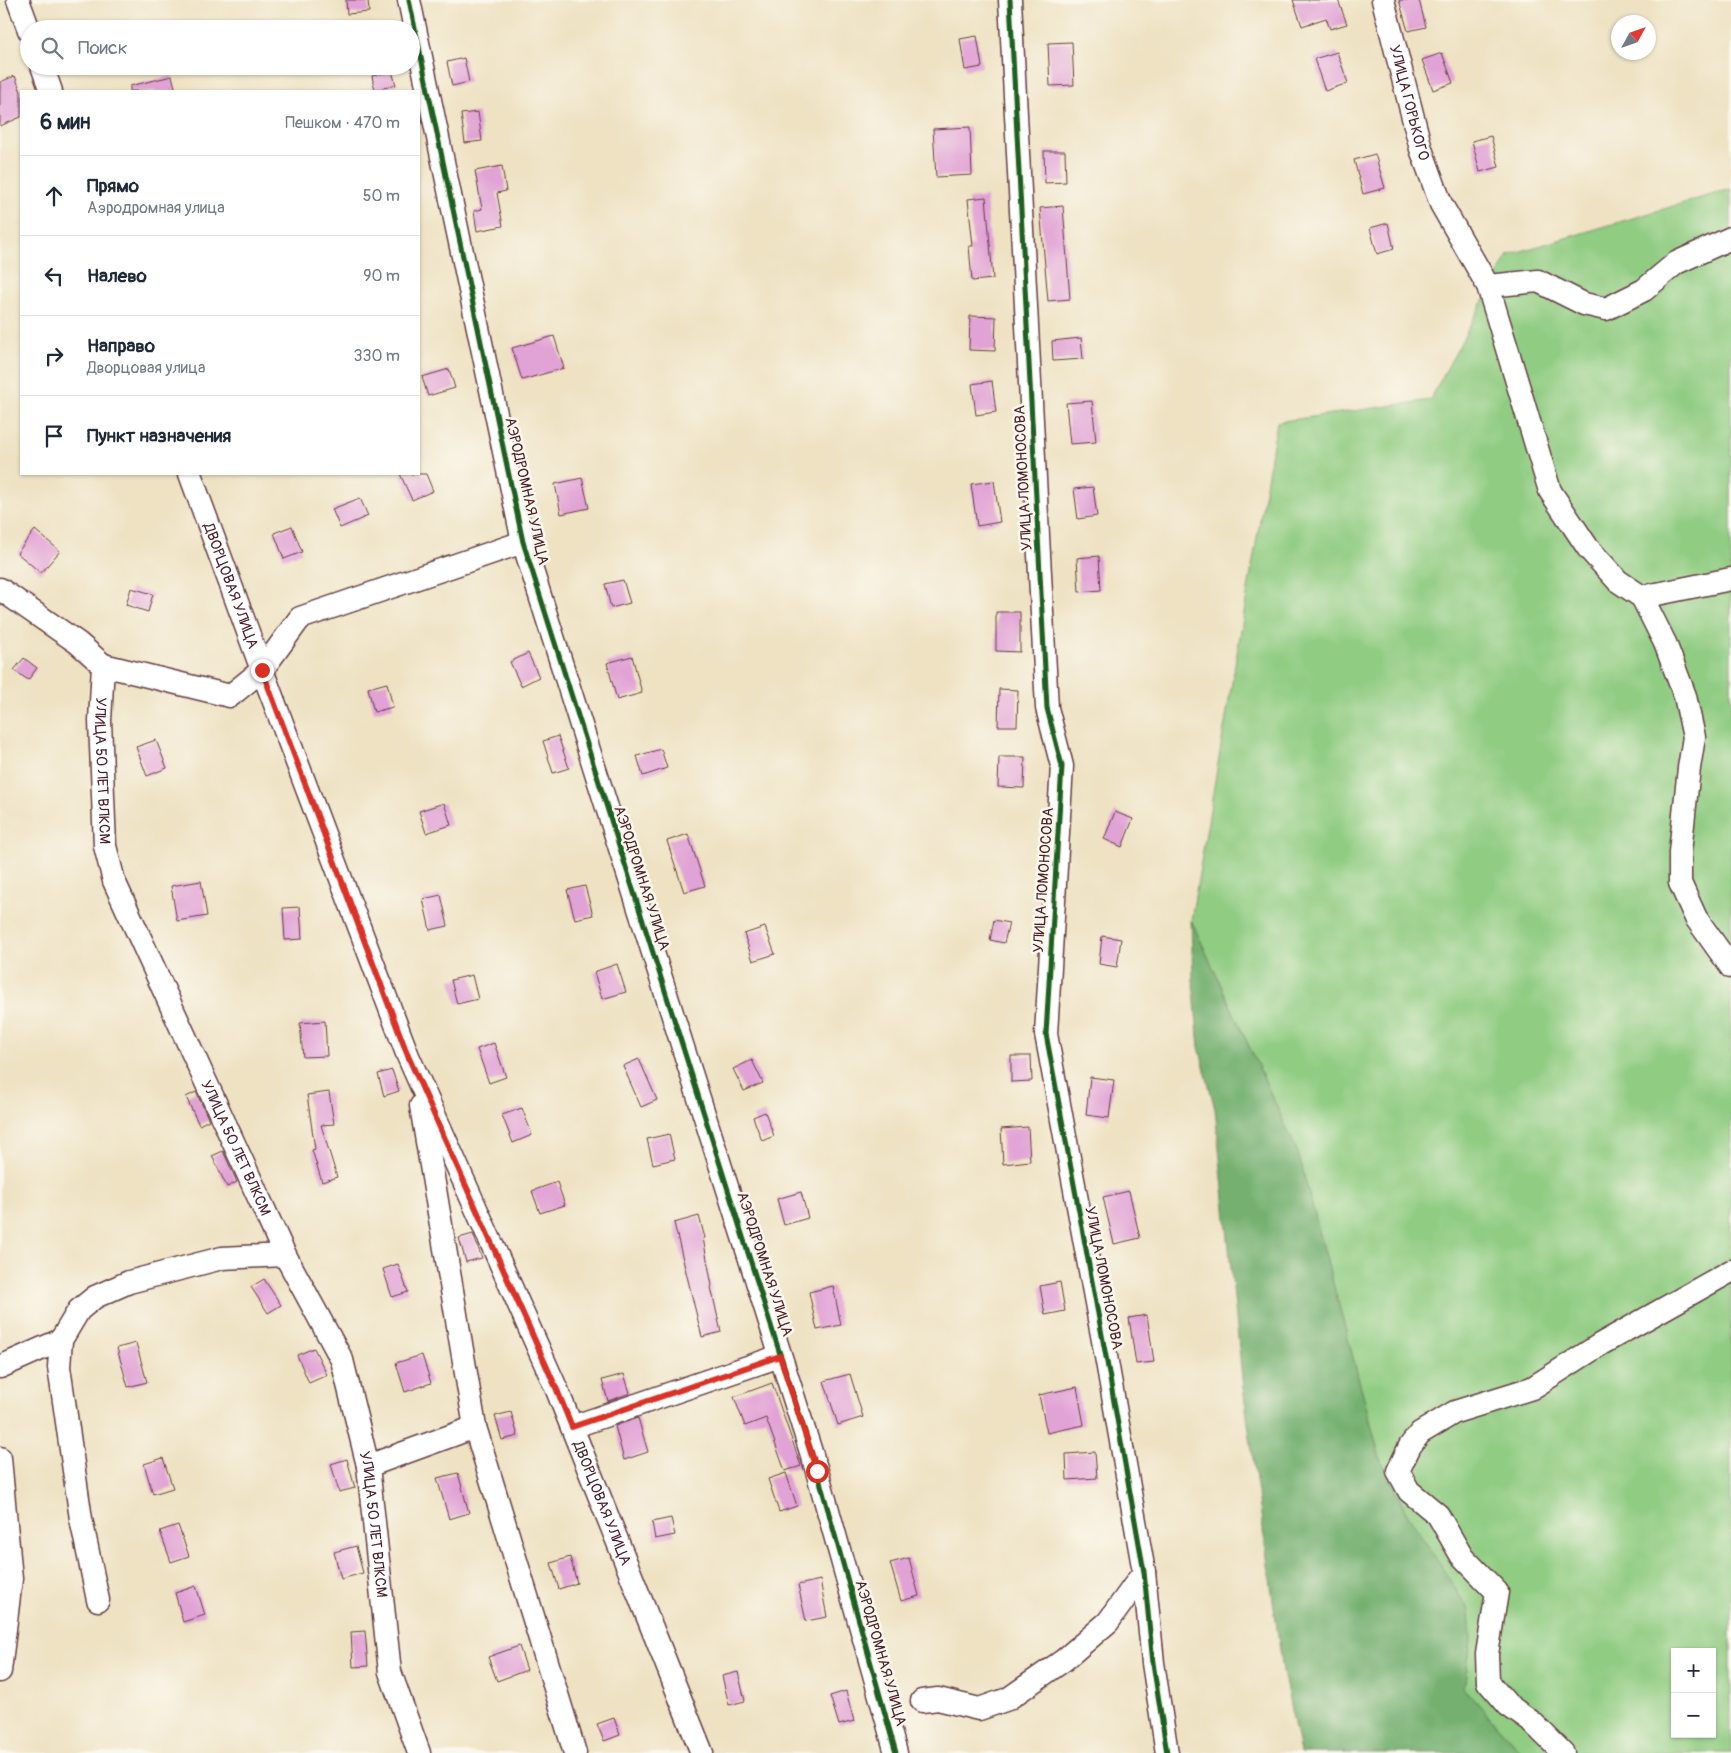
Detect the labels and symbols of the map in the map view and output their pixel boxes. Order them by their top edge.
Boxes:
north arrow [1611,15,1656,60]
street label: УЛИЦА ГОРЬКОГО [1385,43,1433,163]
street label: УЛИЦА ЛОМОНОСОВА [1010,405,1037,551]
street label: АЭРОДРОМНАЯ УЛИЦА [500,415,553,567]
street label: ДВОРЦОВАЯ УЛИЦА [198,520,262,652]
route end [251,659,274,682]
street label: УЛИЦА 50 ЛЕТ ВЛКСМ [90,697,114,845]
street label: АЭРОДРОМНАЯ УЛИЦА [609,803,674,953]
street label: УЛИЦА ЛОМОНОСОВА [1029,807,1058,953]
street label: УЛИЦА 50 ЛЕТ ВЛКСМ [196,1077,275,1219]
street label: АЭРОДРОМНАЯ УЛИЦА [732,1189,797,1339]
street label: УЛИЦА ЛОМОНОСОВА [1080,1205,1127,1352]
street label: ДВОРЦОВАЯ УЛИЦА [568,1437,635,1568]
street label: УЛИЦА 50 ЛЕТ ВЛКСМ [355,1449,391,1599]
route start [806,1460,829,1483]
street label: АЭРОДРОМНАЯ УЛИЦА [851,1578,911,1729]

